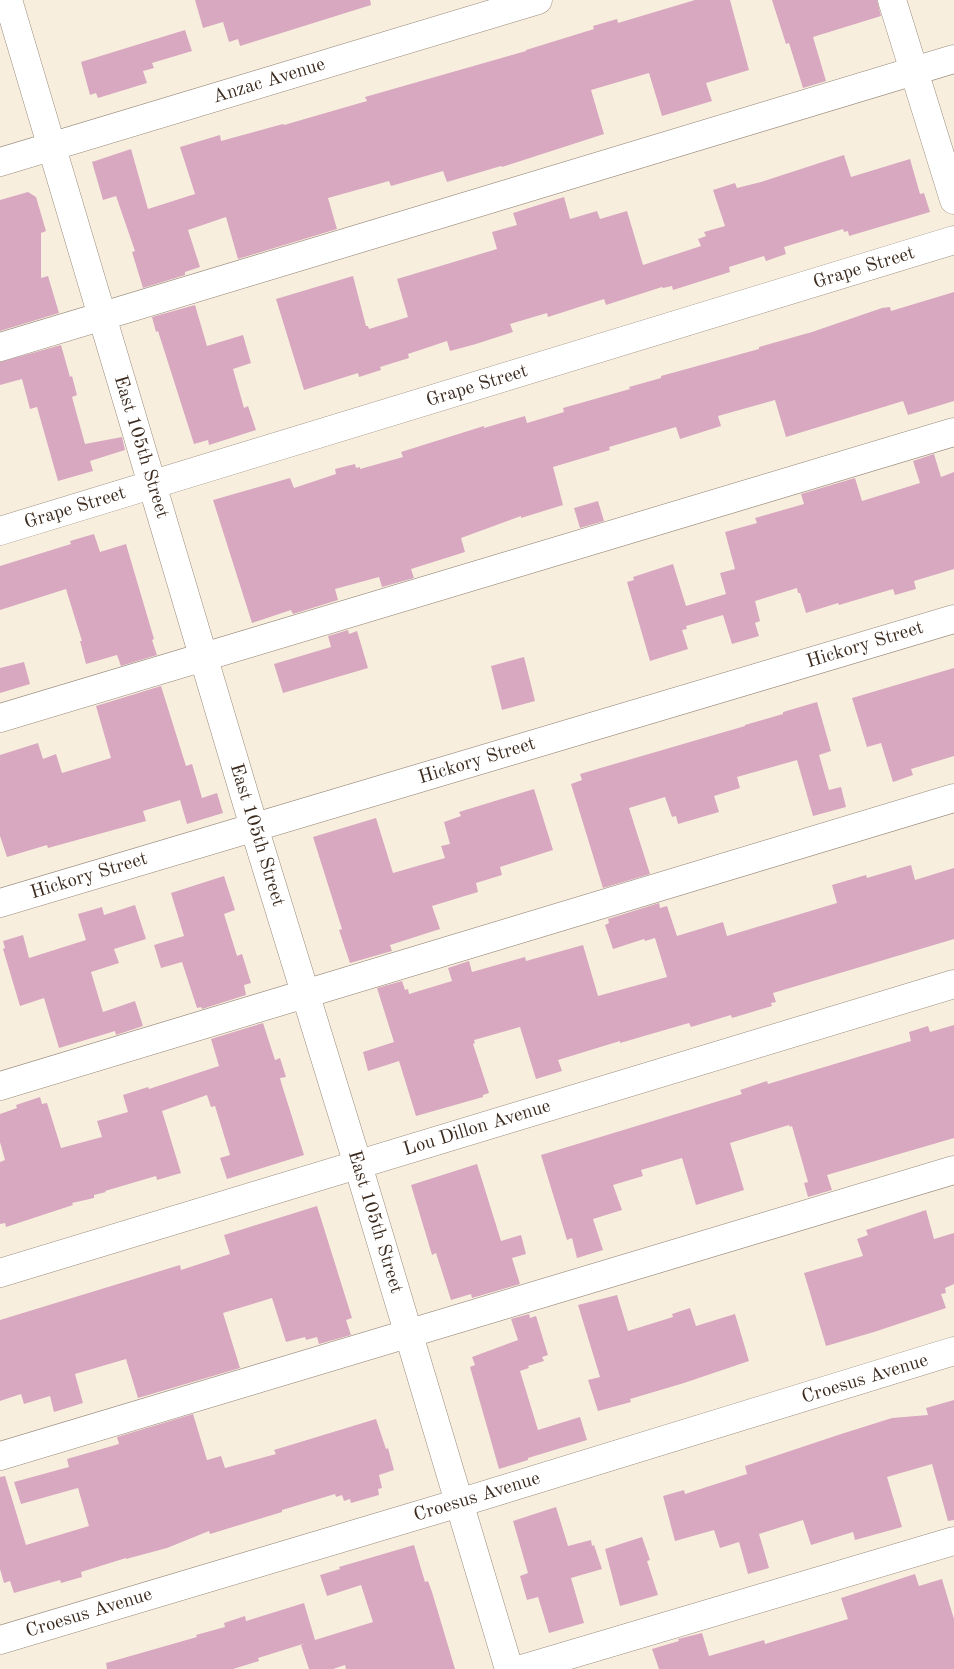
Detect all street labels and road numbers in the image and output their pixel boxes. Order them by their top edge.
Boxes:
street label: Anzac Avenue [210,53,328,109]
street label: Grape Street [810,242,918,294]
street label: Grape Street [423,360,531,412]
street label: East 105th Street [108,373,174,521]
street label: Grape Street [21,482,129,534]
street label: Hickory Street [804,616,926,674]
street label: Hickory Street [416,732,538,790]
street label: East 105th Street [224,761,290,909]
street label: Hickory Street [28,847,150,905]
street label: Lou Dillon Avenue [400,1095,554,1161]
street label: East 105th Street [342,1148,408,1296]
street label: Croesus Avenue [799,1349,931,1409]
street label: Croesus Avenue [411,1467,543,1527]
street label: Croesus Avenue [23,1583,155,1643]

